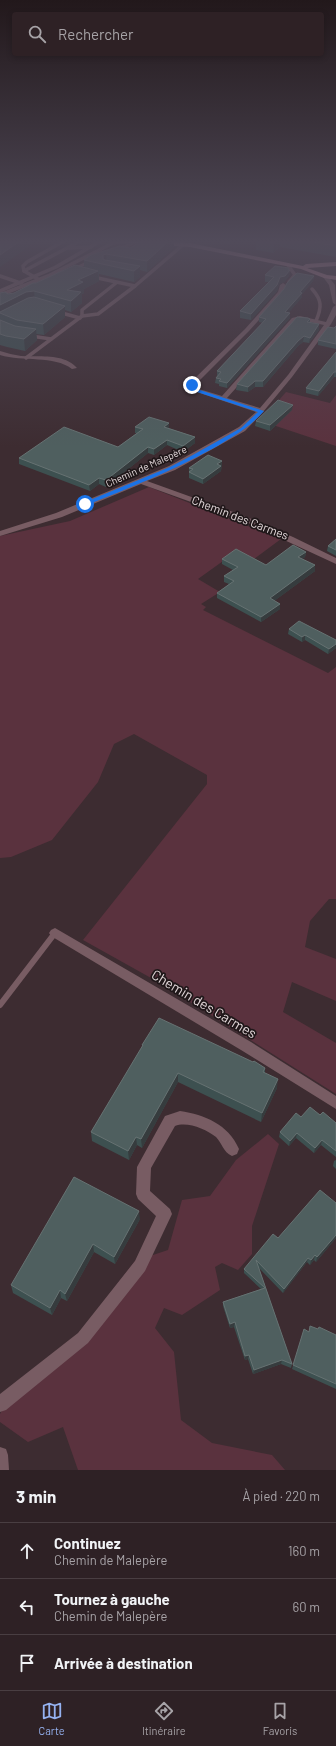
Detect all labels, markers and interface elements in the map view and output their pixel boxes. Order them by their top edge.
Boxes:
search box [12,12,324,56]
icon: search [26,23,48,45]
text: Rechercher [58,25,134,43]
route end [183,376,201,394]
street label: Chemin de Malepère [104,443,188,489]
street label: Chemin des Carmes [190,492,291,542]
route start [76,495,94,513]
street label: Chemin des Carmes [149,965,260,1042]
text: 3 min [16,1486,56,1506]
text: À pied · 220 m [242,1488,320,1504]
text: Continuez [54,1534,121,1552]
icon: ahead [16,1540,38,1562]
text: 160 m [288,1543,320,1559]
text: Chemin de Malepère [54,1552,168,1568]
text: Tournez à gauche [54,1590,170,1608]
icon: left [16,1596,38,1618]
text: 60 m [293,1599,320,1615]
text: Chemin de Malepère [54,1608,168,1624]
icon: arrive [16,1652,38,1674]
text: Arrivée à destination [54,1654,193,1672]
tab: Carte [39,1700,65,1737]
tab: Itinéraire [142,1700,186,1737]
tab: Favoris [263,1700,297,1737]

